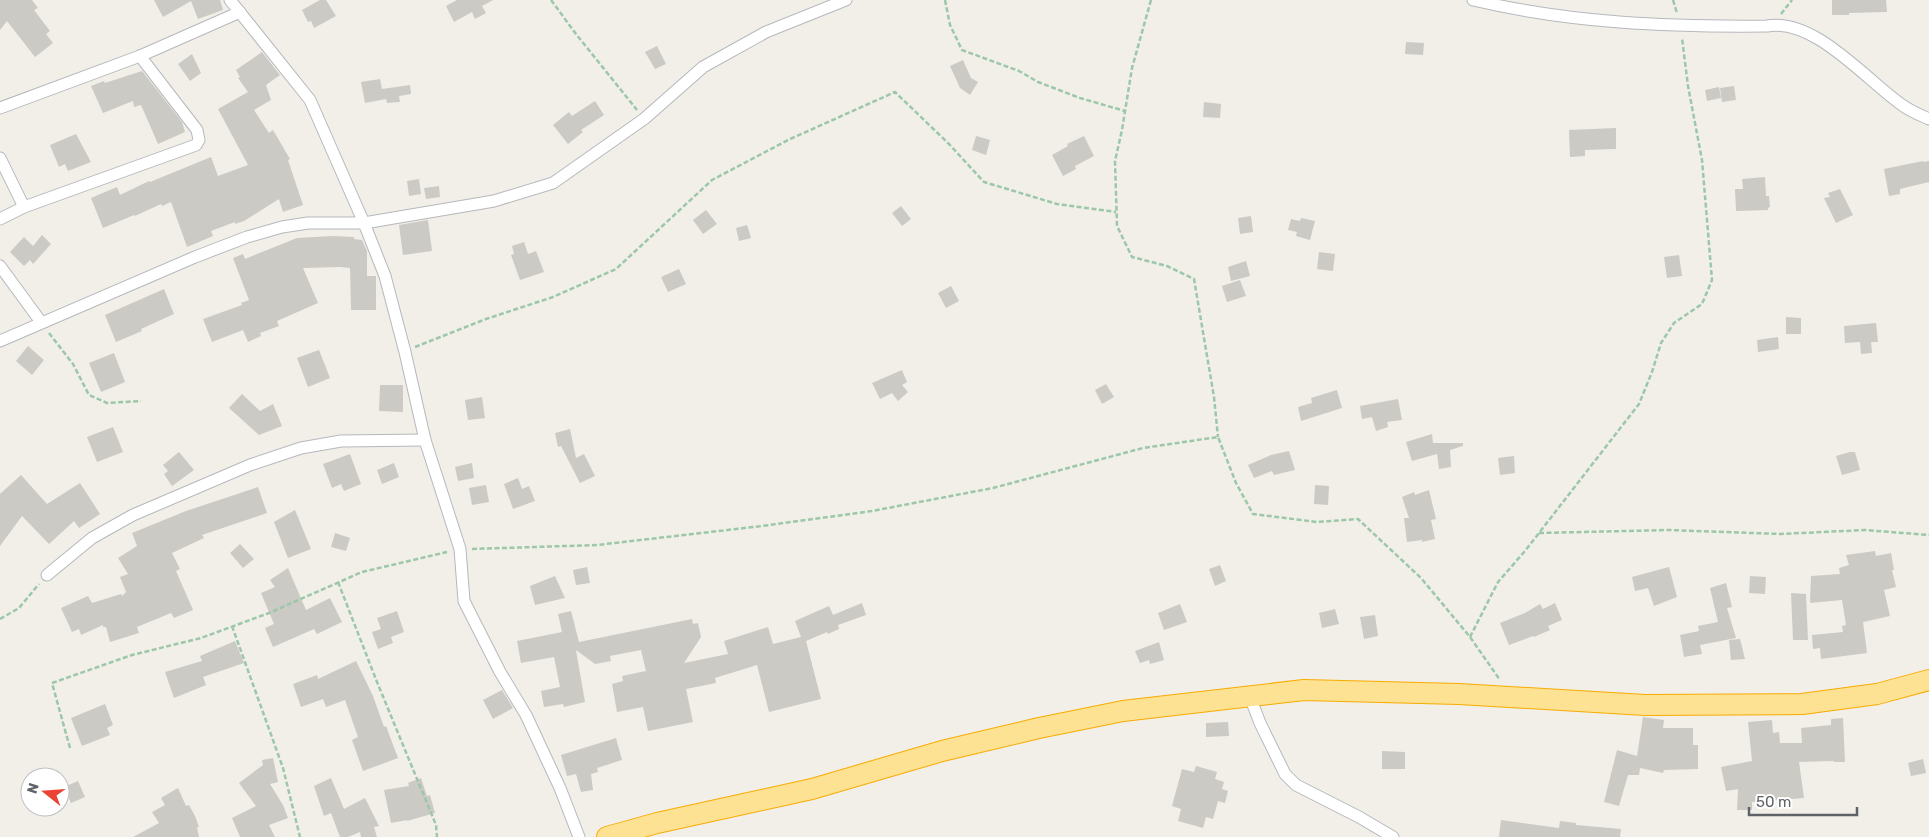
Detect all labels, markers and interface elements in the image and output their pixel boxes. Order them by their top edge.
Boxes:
north arrow [20,767,70,817]
text: N [23,781,43,796]
scale bar [1749,784,1856,816]
text: 50 m [1756,793,1791,811]

